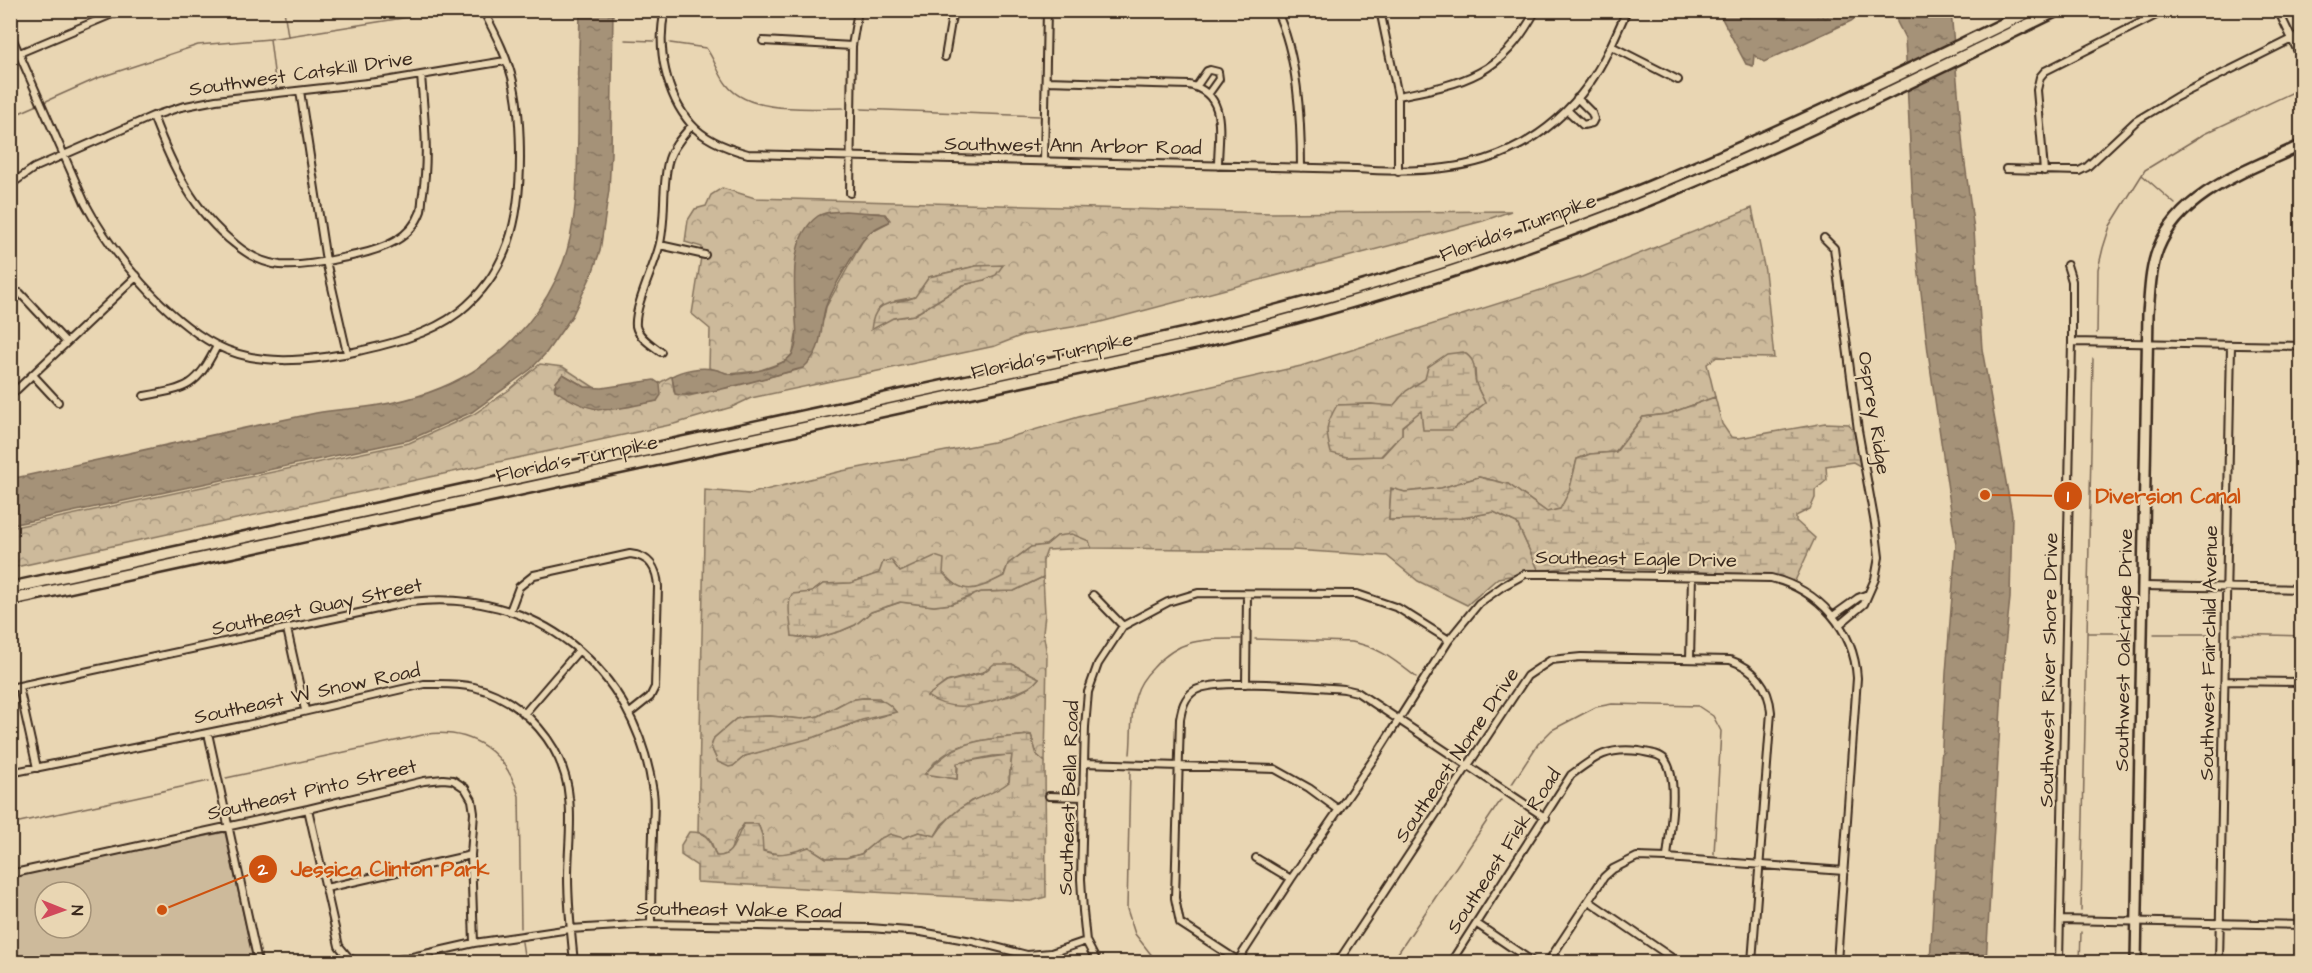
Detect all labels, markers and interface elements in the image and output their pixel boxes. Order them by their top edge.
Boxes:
street label: Southwest Catskill Drive [187,44,415,104]
street label: Southwest Ann Arbor Road [944,130,1202,162]
street label: Florida's Turnpike [1436,187,1600,269]
street label: Florida's Turnpike [968,325,1136,387]
street label: Osprey Ridge [1849,350,1898,477]
street label: Florida's Turnpike [493,428,661,490]
callout: Diversion Canal [2053,476,2253,515]
text: Diversion Canal [2095,482,2241,511]
text: 1 [2067,484,2070,509]
street label: Southwest Fairchild Avenue [2193,525,2225,781]
street label: Southwest Oakridge Drive [2108,528,2141,772]
street label: Southwest River Shore Drive [2033,532,2065,808]
street label: Southeast Eagle Drive [1535,543,1737,576]
street label: Southeast Quay Street [209,571,425,644]
street label: Southeast W Snow Road [191,656,423,732]
street label: Southeast Nome Drive [1388,662,1526,848]
street label: Southeast Bella Road [1052,700,1086,896]
street label: Southeast Pinto Street [204,752,420,828]
street label: Southeast Fisk Road [1440,763,1568,939]
callout: Jessica Clinton Park [248,849,501,888]
text: Jessica Clinton Park [290,855,489,884]
text: 2 [257,857,269,882]
north arrow [33,880,93,940]
street label: Southeast Wake Road [636,894,842,926]
text: N [66,905,88,915]

